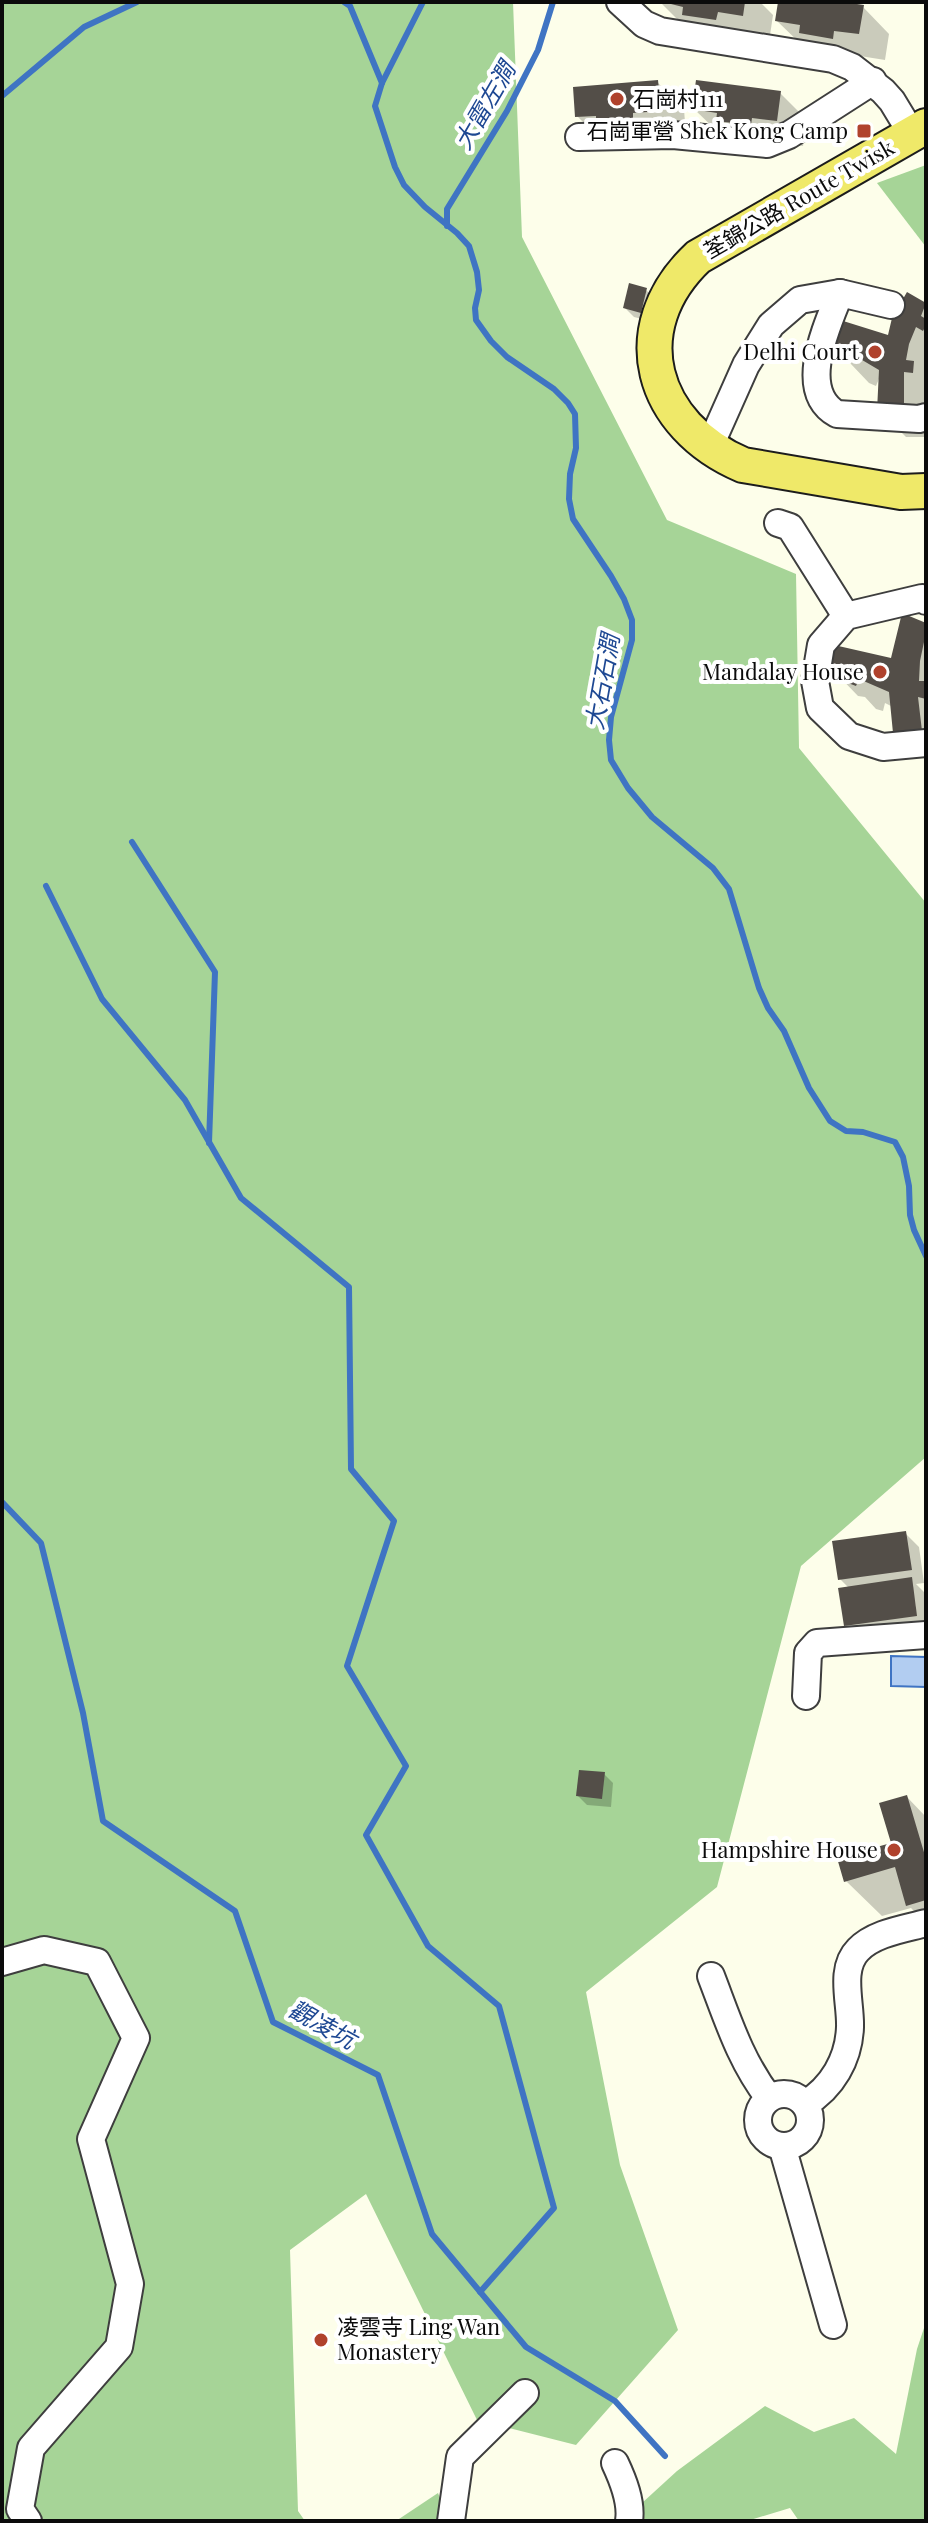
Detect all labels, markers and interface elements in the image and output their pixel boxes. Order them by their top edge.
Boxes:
water label: 大雷左澗 [445,53,523,155]
place label: 石崗村111 [633,83,723,113]
marker: 石崗村111 [608,90,626,108]
place label: 石崗軍營 Shek Kong Camp [586,115,848,145]
marker: 石崗軍營 Shek Kong Camp [855,122,873,140]
street label: 荃錦公路 Route Twisk [698,131,899,265]
place label: Delhi Court [743,336,860,366]
marker: Delhi Court [866,343,884,361]
water label: 大石石澗 [577,629,626,732]
place label: Mandalay House [702,656,864,686]
marker: Mandalay House [871,663,889,681]
place label: Hampshire House [701,1834,878,1864]
marker: Hampshire House [885,1841,903,1859]
water label: 觀凌坑 [284,1992,365,2056]
place label: 凌雲寺 Ling Wan Monastery [337,2311,500,2366]
marker: 凌雲寺 Ling Wan Monastery [312,2331,330,2349]

